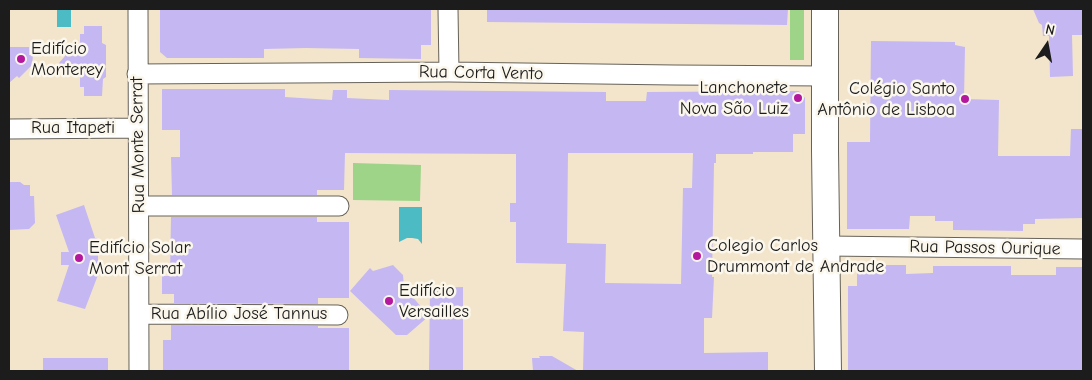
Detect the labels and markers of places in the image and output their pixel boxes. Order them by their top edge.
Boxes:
place label: Edifício Monterey [31,38,103,80]
marker: Edifício Monterey [15,53,27,65]
place label: Lanchonete Nova São Luiz [680,77,788,120]
place label: Colégio Santo Antônio de Lisboa [817,78,955,120]
marker: Lanchonete Nova São Luiz [792,92,804,104]
marker: Colégio Santo Antônio de Lisboa [959,93,971,105]
place label: Colegio Carlos Drummont de Andrade [707,235,884,278]
place label: Edifício Solar Mont Serrat [89,237,191,280]
marker: Colegio Carlos Drummont de Andrade [691,250,703,262]
marker: Edifício Solar Mont Serrat [73,252,85,264]
place label: Edifício Versailles [399,280,469,322]
marker: Edifício Versailles [383,295,395,307]

